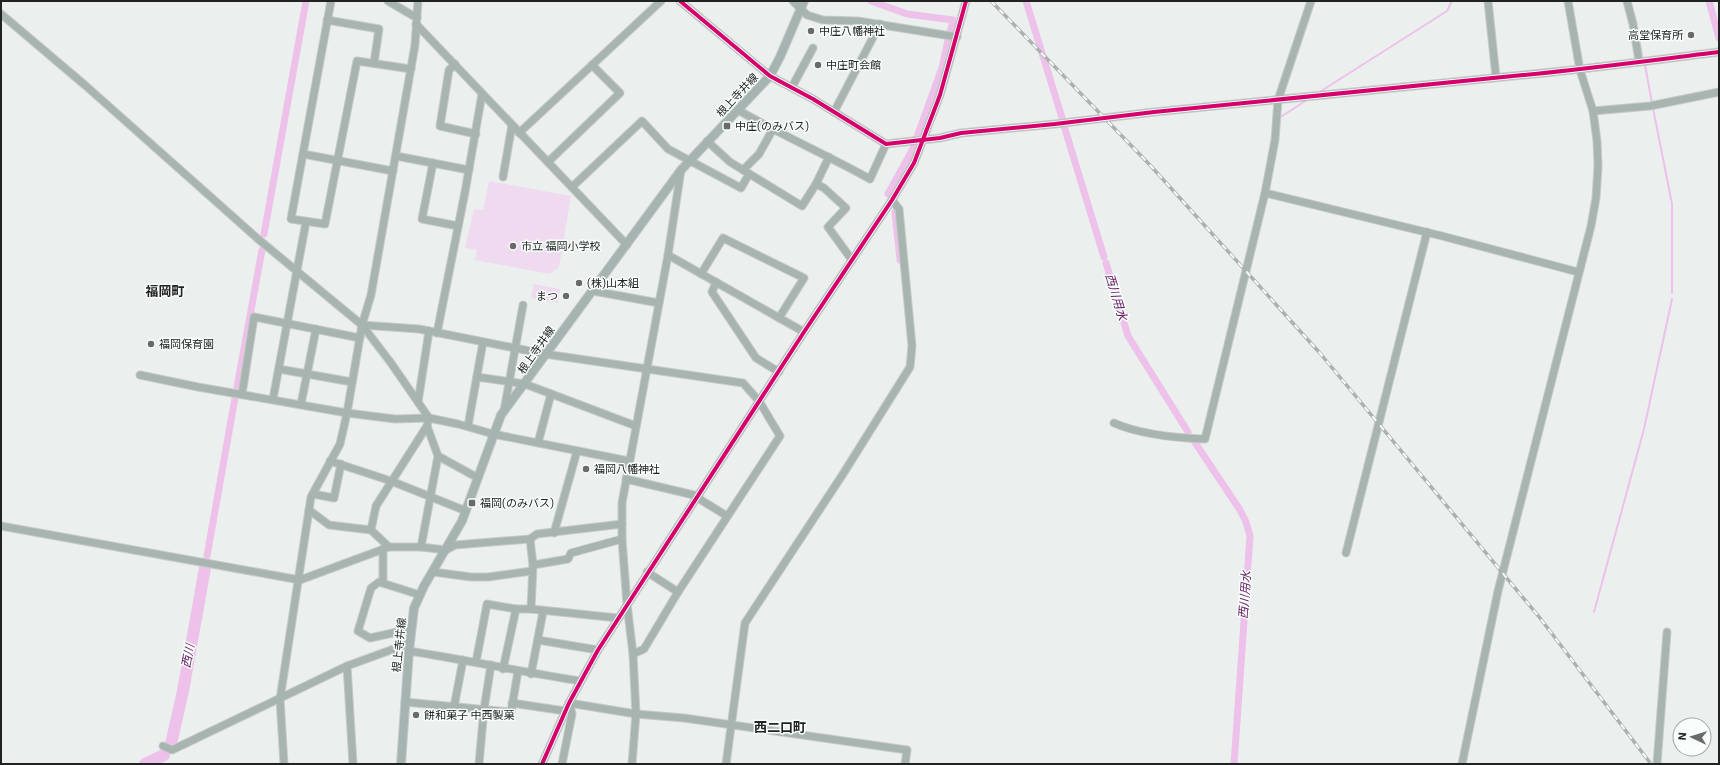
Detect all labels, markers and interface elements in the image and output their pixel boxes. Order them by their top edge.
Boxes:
place label: 中庄八幡神社 [819,24,885,37]
marker: 中庄八幡神社 [806,26,816,36]
place label: 高堂保育所 [1628,28,1684,41]
marker: 高堂保育所 [1686,30,1696,40]
place label: 中庄町会館 [826,58,881,71]
marker: 中庄町会館 [813,60,823,70]
street label: 根上寺井線 [713,70,760,119]
place label: 中庄(のみバス) [735,119,809,132]
marker: 中庄(のみバス) [722,121,732,131]
place label: 市立 福岡小学校 [521,239,600,252]
marker: 市立 福岡小学校 [508,241,518,251]
water label: 西川用水 [1103,272,1131,324]
place label: (株)山本組 [587,276,639,289]
marker: (株)山本組 [574,278,584,288]
district label: 福岡町 [145,283,185,299]
place label: まつ [536,289,558,302]
marker: まつ [561,291,571,301]
street label: 根上寺井線 [514,323,557,376]
place label: 福岡保育園 [159,337,214,350]
marker: 福岡保育園 [146,339,156,349]
place label: 福岡八幡神社 [594,462,660,475]
marker: 福岡八幡神社 [581,464,591,474]
place label: 福岡(のみバス) [480,496,554,509]
marker: 福岡(のみバス) [467,498,477,508]
water label: 西川用水 [1235,569,1253,619]
street label: 根上寺井線 [389,617,408,673]
water label: 西川 [178,641,197,669]
place label: 餅和菓子 中西製菓 [424,708,514,721]
marker: 餅和菓子 中西製菓 [411,710,421,720]
north arrow [1672,717,1712,757]
district label: 西二口町 [754,719,806,735]
text: N [1675,732,1688,741]

